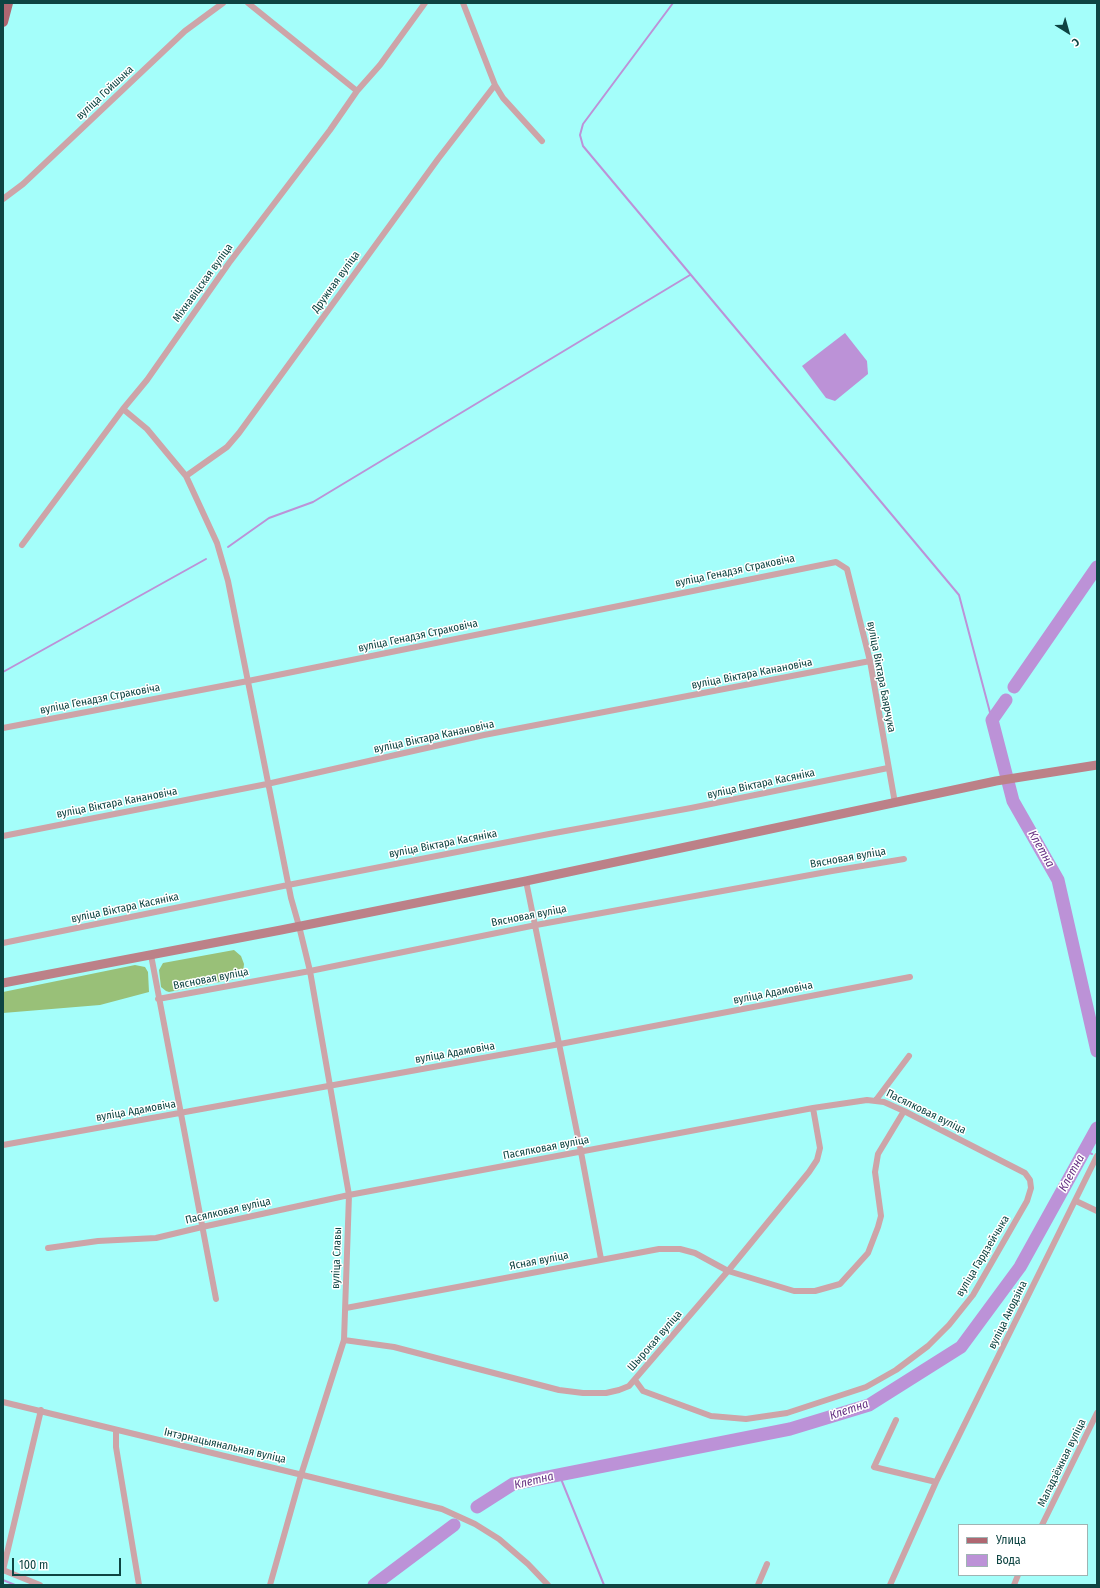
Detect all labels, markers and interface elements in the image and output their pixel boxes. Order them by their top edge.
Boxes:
north arrow [1048,12,1088,52]
text: С [1069,35,1082,49]
street label: вуліца Гойшыка [74,63,136,123]
street label: Міхнавіцская вуліца [170,241,236,325]
street label: Дружная вуліца [309,249,363,315]
street label: вуліца Генадзя Страковіча [674,552,796,590]
street label: вуліца Генадзя Страковіча [357,617,479,655]
street label: вуліца Віктара Баярчука [864,620,898,734]
street label: вуліца Віктара Канановіча [690,656,814,692]
street label: вуліца Генадзя Страковіча [39,681,161,717]
street label: вуліца Віктара Канановіча [373,718,495,756]
street label: вуліца Віктара Касяніка [706,766,816,802]
street label: вуліца Віктара Канановіча [55,785,179,821]
street label: вуліца Віктара Касяніка [388,827,498,861]
water label: Клетна [1025,828,1057,870]
street label: Вясновая вуліца [809,845,887,871]
street label: вуліца Віктара Касяніка [70,890,180,926]
street label: Вясновая вуліца [490,902,568,930]
street label: Вясновая вуліца [172,965,250,993]
street label: вуліца Адамовіча [732,979,814,1007]
street label: вуліца Адамовіча [414,1039,496,1067]
street label: Пасялковая вуліца [884,1087,968,1137]
street label: вуліца Адамовіча [95,1097,177,1125]
street label: Пасялковая вуліца [502,1133,590,1163]
water label: Клетна [1056,1152,1088,1194]
street label: Пасялковая вуліца [184,1195,272,1227]
street label: вуліца Гардзейчыка [954,1213,1012,1299]
street label: вуліца Славы [329,1227,345,1289]
street label: Ясная вуліца [508,1249,570,1273]
street label: вуліца Анодзіна [986,1279,1030,1351]
street label: Шырокая вуліца [625,1308,685,1374]
water label: Клетна [828,1397,870,1423]
street label: Маладзёжная вуліца [1035,1417,1089,1509]
street label: Інтэрнацыянальная вуліца [163,1426,287,1466]
water label: Клетна [513,1469,555,1493]
legend [958,1524,1088,1576]
text: Улица [996,1533,1026,1547]
scale bar [14,1550,123,1576]
text: Вода [996,1553,1021,1567]
text: 100 m [19,1558,48,1572]

